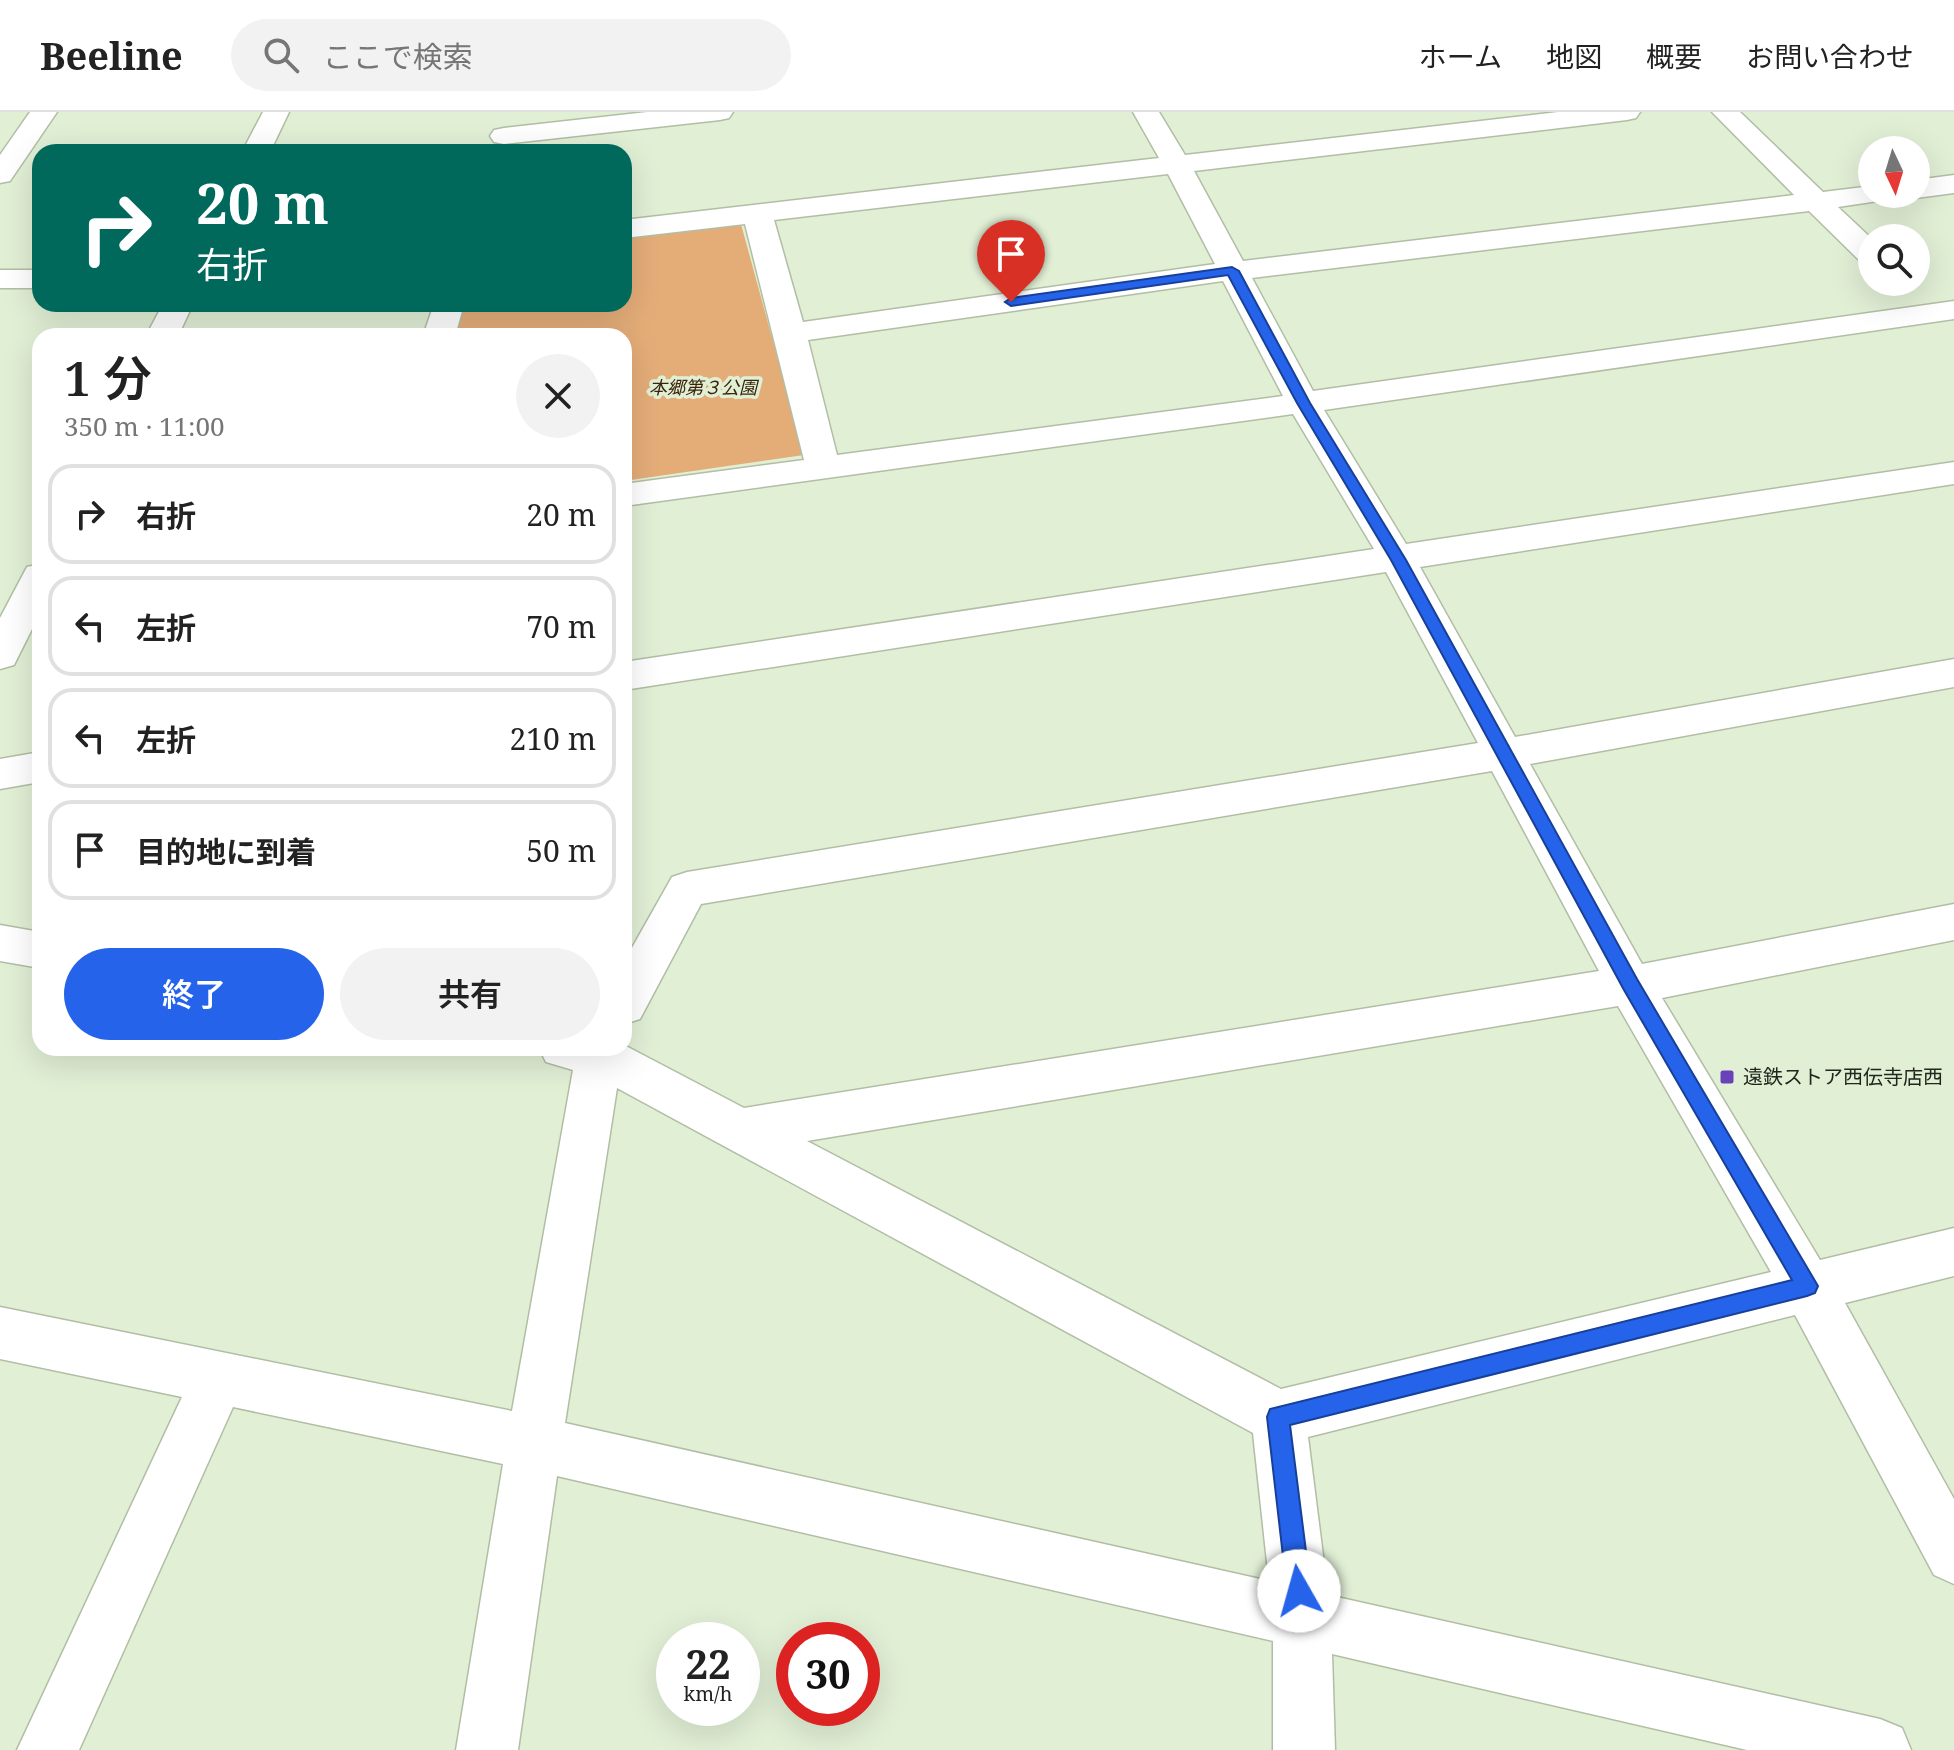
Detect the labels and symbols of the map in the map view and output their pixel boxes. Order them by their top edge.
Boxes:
north arrow [1858,136,1930,208]
pin [977,220,1045,302]
park label: 本郷第３公園 [649,375,760,399]
place label: 遠鉄ストア西伝寺店西 [1743,1063,1943,1090]
marker: 遠鉄ストア西伝寺店西 [1718,1068,1736,1086]
position arrow [1257,1549,1341,1633]
speed limit sign: 30 [776,1622,880,1726]

